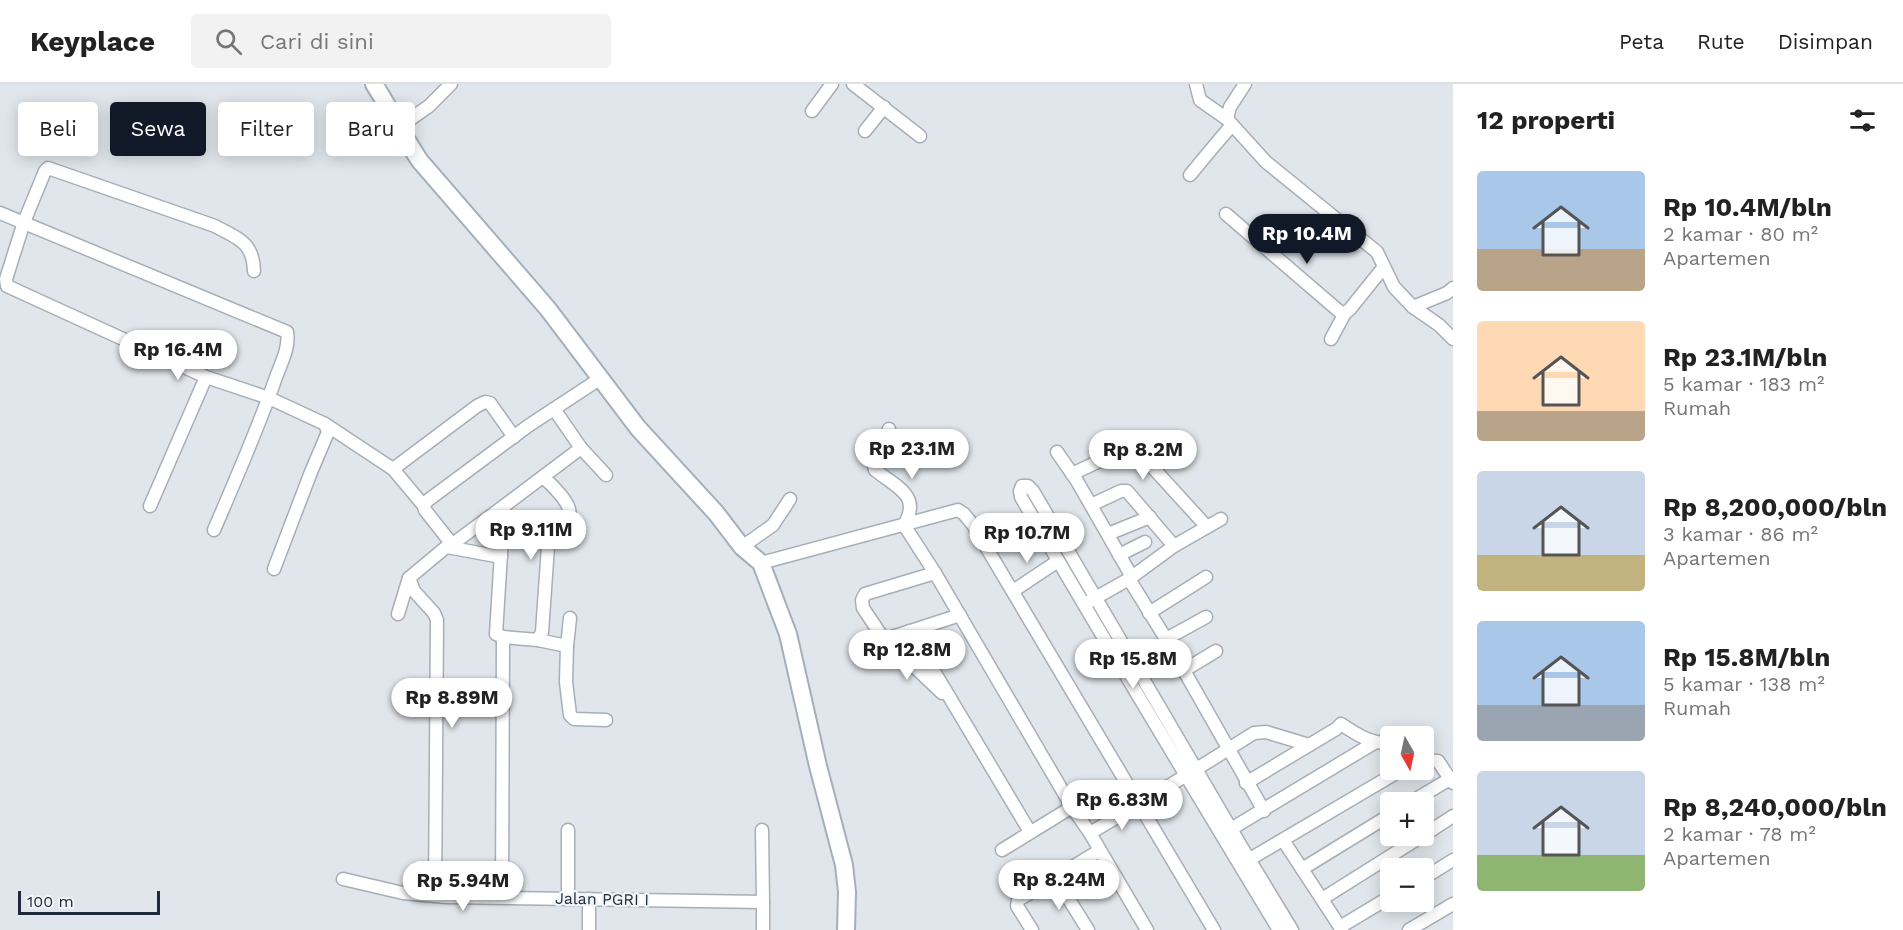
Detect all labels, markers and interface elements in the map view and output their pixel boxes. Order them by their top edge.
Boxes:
search box [191,14,611,68]
text: Keyplace [30,25,155,58]
icon: search [212,25,245,58]
text: Cari di sini [260,29,374,54]
text: Peta [1619,29,1664,54]
text: Rute [1697,29,1745,54]
text: Disimpan [1778,29,1873,54]
chip: Beli [18,102,98,156]
chip: Sewa [110,102,206,156]
chip: Filter [218,102,314,156]
chip: Baru [326,102,415,156]
icon: filters [1846,104,1879,137]
text: 12 properti [1477,105,1615,135]
text: Rp 10.4M/bln [1663,192,1832,222]
icon: home [1525,195,1597,267]
pin: Rp 10.4M [1245,214,1369,265]
text: Rp 10.4M [1262,221,1352,245]
text: 2 kamar · 80 m² [1663,222,1818,246]
text: Apartemen [1663,246,1771,270]
pin: Rp 16.4M [116,330,240,381]
text: Rp 16.4M [133,337,223,361]
text: Rp 23.1M/bln [1663,342,1827,372]
icon: home [1525,345,1597,417]
text: 5 kamar · 183 m² [1663,372,1824,396]
text: Rumah [1663,396,1731,420]
pin: Rp 23.1M [850,429,974,480]
pin: Rp 8.2M [1088,430,1198,481]
text: Rp 23.1M [869,436,955,460]
text: Rp 8.2M [1103,437,1183,461]
text: Rp 8,200,000/bln [1663,492,1887,522]
icon: home [1525,495,1597,567]
pin: Rp 9.11M [469,510,593,561]
pin: Rp 10.7M [965,513,1089,564]
text: Rp 9.11M [489,517,573,541]
text: Rp 10.7M [983,520,1071,544]
text: 3 kamar · 86 m² [1663,522,1818,546]
text: Apartemen [1663,546,1771,570]
pin: Rp 12.8M [845,630,969,681]
text: Rp 12.8M [863,637,951,661]
pin: Rp 15.8M [1071,639,1195,690]
text: Rp 15.8M/bln [1663,642,1830,672]
icon: home [1525,645,1597,717]
text: Rp 15.8M [1089,646,1177,670]
text: 5 kamar · 138 m² [1663,672,1825,696]
pin: Rp 8.89M [390,678,514,729]
text: Rp 8.89M [405,685,499,709]
text: Rumah [1663,696,1731,720]
north arrow [1380,726,1434,780]
map controls [1380,726,1434,912]
pin: Rp 6.83M [1060,780,1184,831]
text: Rp 6.83M [1076,787,1168,811]
button: + [1380,792,1434,846]
text: Rp 8,240,000/bln [1663,792,1887,822]
icon: home [1525,795,1597,867]
text: 2 kamar · 78 m² [1663,822,1816,846]
text: Apartemen [1663,846,1771,870]
button: − [1380,858,1434,912]
pin: Rp 8.24M [997,860,1121,911]
pin: Rp 5.94M [401,861,525,912]
text: Rp 8.24M [1012,867,1106,891]
text: Rp 5.94M [417,868,509,892]
scale bar [18,888,160,916]
street label: Jalan PGRI I [555,889,649,909]
text: 100 m [27,892,74,911]

